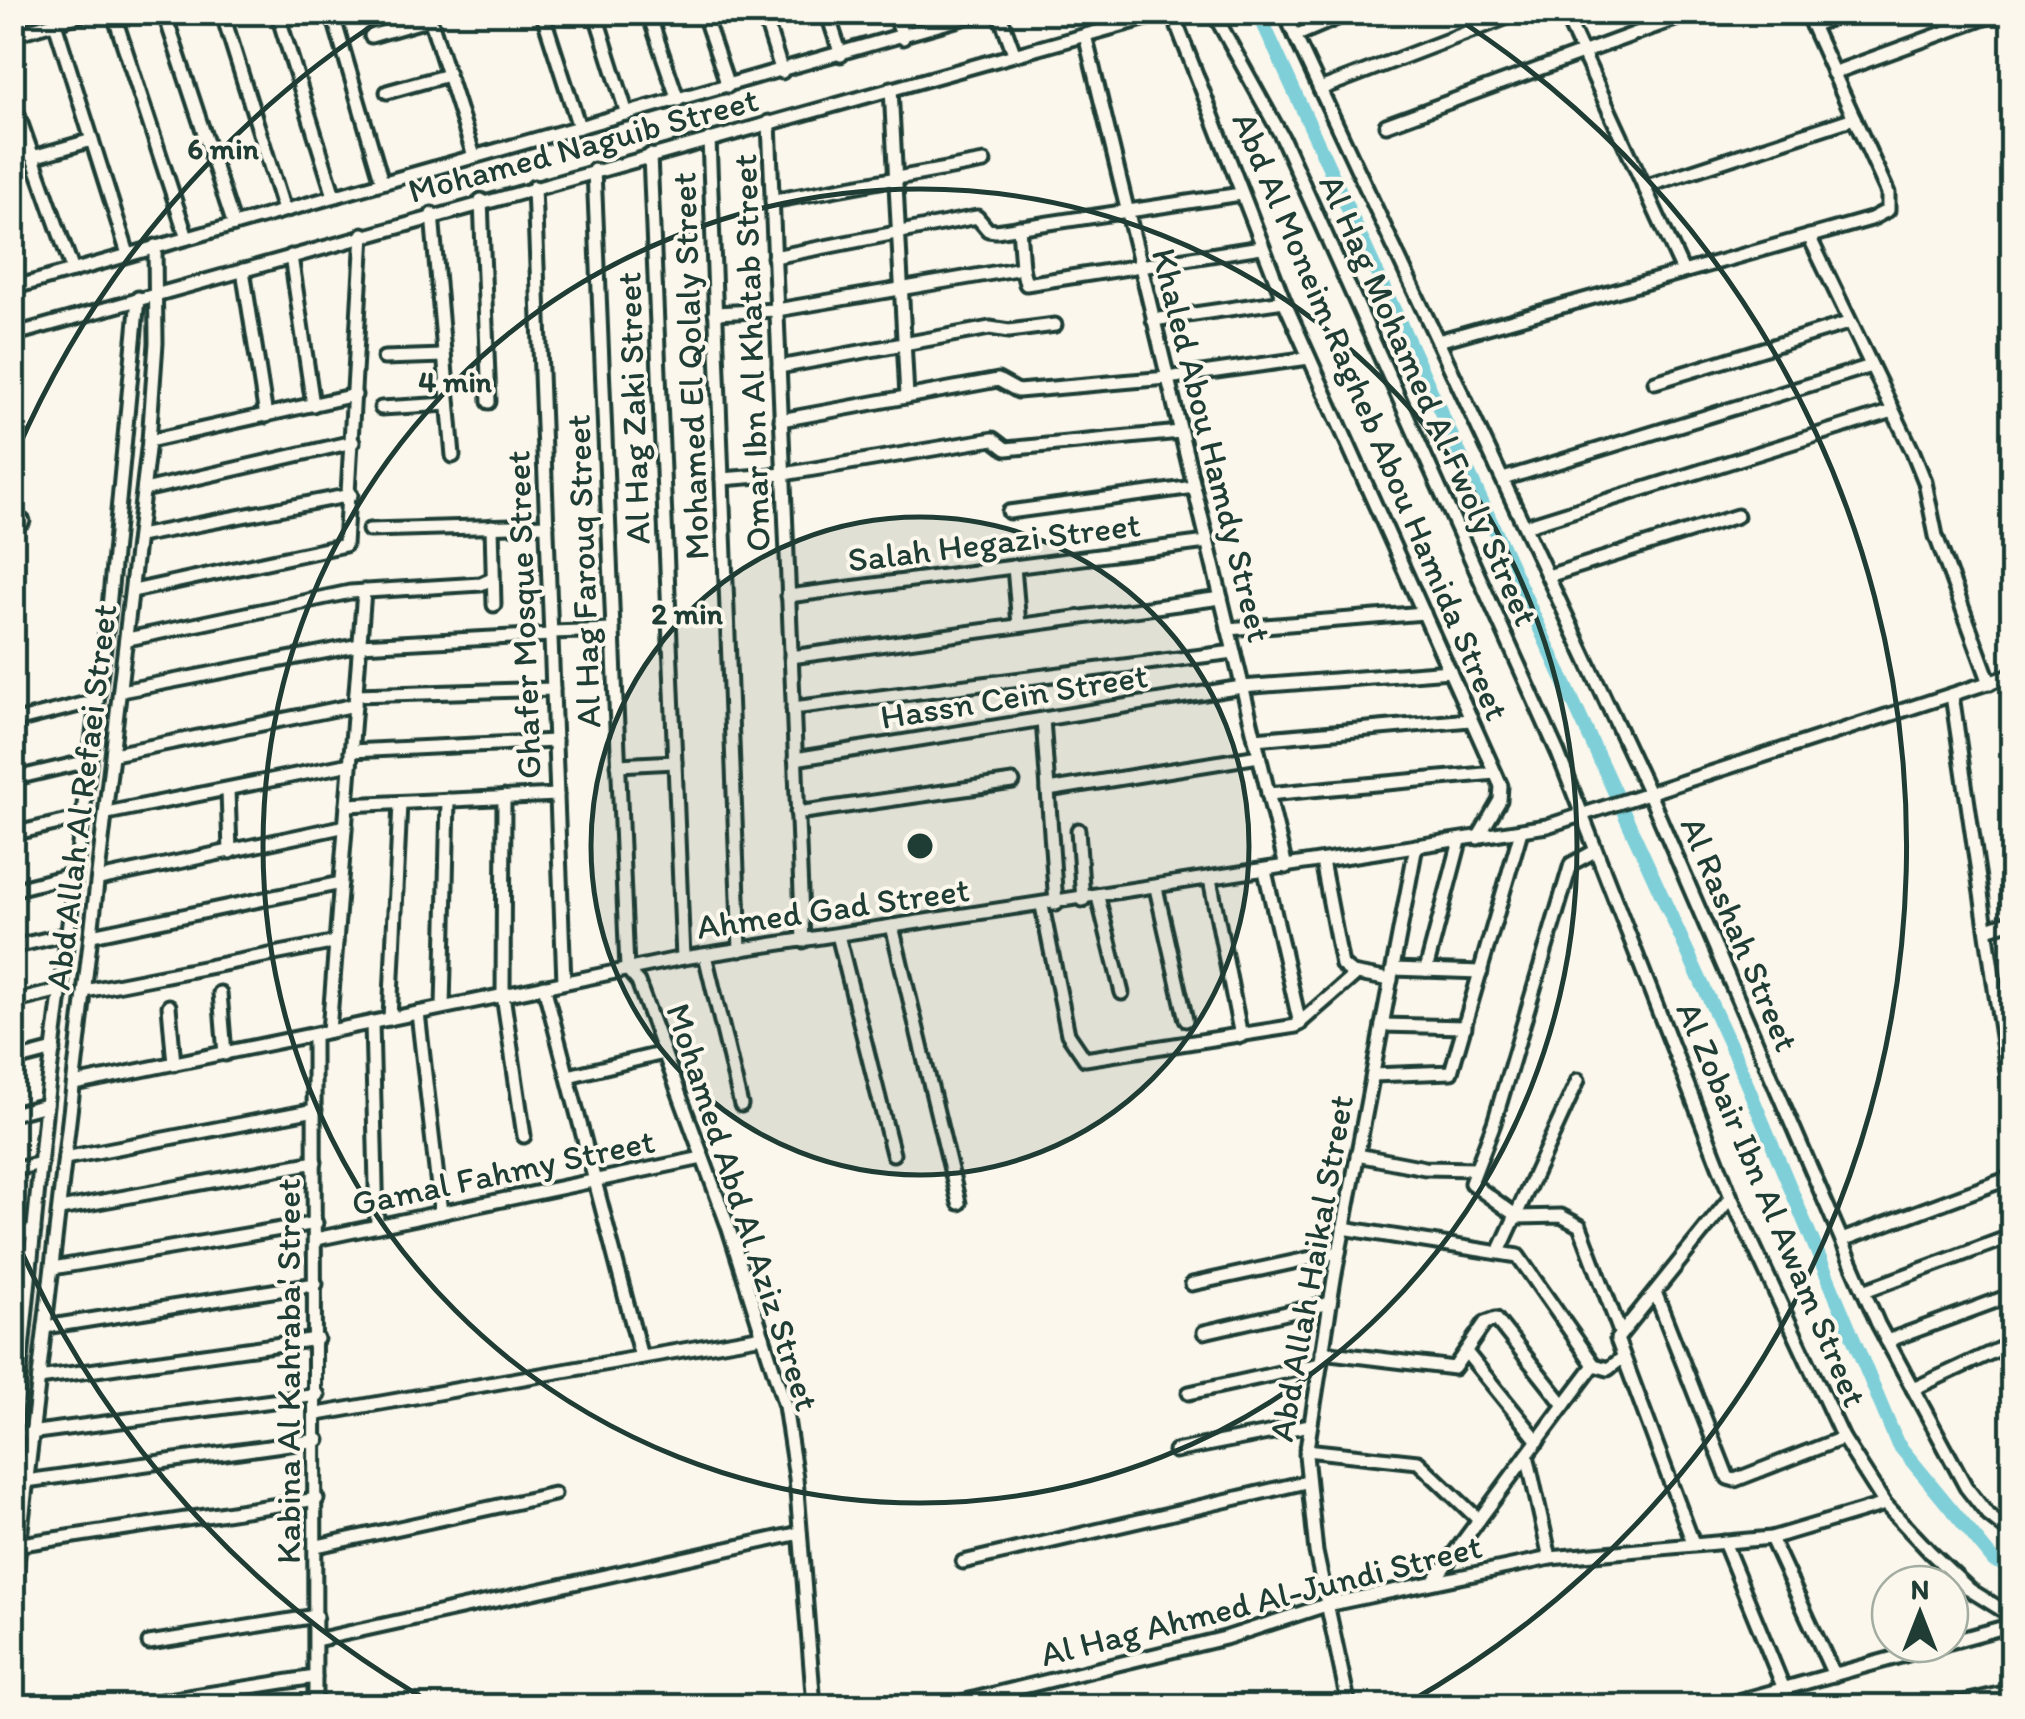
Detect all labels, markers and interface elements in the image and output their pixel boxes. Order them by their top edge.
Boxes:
street label: Mohamed Naguib Street [403,78,763,212]
street label: Abd Al Moneim Ragheb Abou Hamida Street [1223,106,1519,726]
text: 6 min [187,130,260,167]
street label: Omar Ibn Al Khatab Street [723,153,779,553]
street label: Al Hag Mohamed Al Fwoly Street [1310,168,1548,632]
street label: Mohamed El Qolaly Street [662,171,718,561]
street label: Khaled Abou Hamdy Street [1143,244,1281,646]
street label: Al Hag Zaki Street [607,271,659,545]
text: 4 min [418,363,493,400]
street label: Al Hag Farouq Street [557,413,609,729]
street label: Ghafer Mosque Street [496,450,550,780]
street label: Salah Hegazi Street [845,503,1143,581]
text: 2 min [651,595,724,632]
street label: Abd Allah Al Refaei Street [36,602,126,992]
street label: Hassn Cein Street [877,654,1151,738]
street label: Al Rashah Street [1672,810,1808,1058]
centre of rings [902,828,938,864]
street label: Ahmed Gad Street [694,868,972,948]
street label: Al Zobair Ibn Al Awam Street [1668,995,1876,1413]
street label: Mohamed Abd Al Aziz Street [657,998,829,1416]
street label: Abd Allah Haikal Street [1260,1091,1362,1445]
street label: Gamal Fahmy Street [348,1119,658,1225]
street label: Kabina Al Kahraba' Street [267,1178,309,1564]
street label: Al Hag Ahmed Al-Jundi Street [1036,1525,1486,1675]
north arrow [1870,1564,1970,1664]
text: N [1911,1572,1929,1606]

